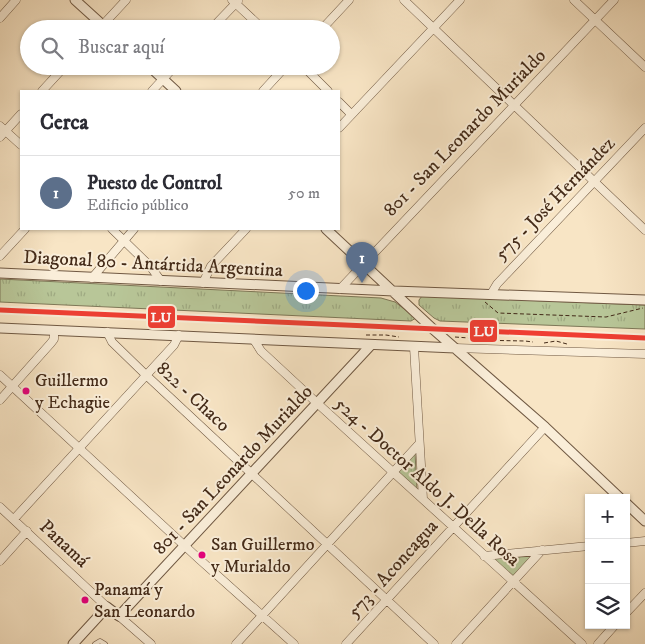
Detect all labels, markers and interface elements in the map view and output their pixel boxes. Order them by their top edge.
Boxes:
search box [20,20,340,75]
icon: search [38,34,66,62]
text: Buscar aquí [78,36,164,59]
street label: 801 - San Leonardo Murialdo [379,45,551,221]
text: Cerca [40,110,88,136]
street label: 575 - José Hernández [490,132,620,266]
text: Puesto de Control [87,172,222,195]
text: 1 [53,183,59,203]
text: 50 m [288,183,320,203]
text: Edificio público [87,195,188,215]
pin: 1 [346,242,378,283]
street label: Diagonal 80 - Antártida Argentina [23,246,283,282]
your location [293,278,319,304]
line badge: LU [147,305,176,329]
text: LU [151,309,172,327]
line badge: LU [469,319,498,343]
text: LU [474,323,495,341]
street label: 822 - Chaco [151,357,235,437]
place label: Guillermo y Echagüe [35,370,110,414]
street label: 801 - San Leonardo Murialdo [148,380,318,560]
marker: Guillermo y Echagüe [21,386,31,396]
street label: 524 - Doctor Aldo J. Della Rosa [329,393,525,571]
map controls [585,494,630,629]
button: + [585,494,630,539]
street label: Panamá [34,515,94,573]
street label: 573 - Aconcagua [343,515,443,623]
place label: San Guillermo y Murialdo [211,534,315,578]
button: − [585,539,630,584]
marker: San Guillermo y Murialdo [197,550,207,560]
place label: Panamá y San Leonardo [94,579,195,623]
button: layers [585,584,630,629]
marker: Panamá y San Leonardo [80,595,90,605]

